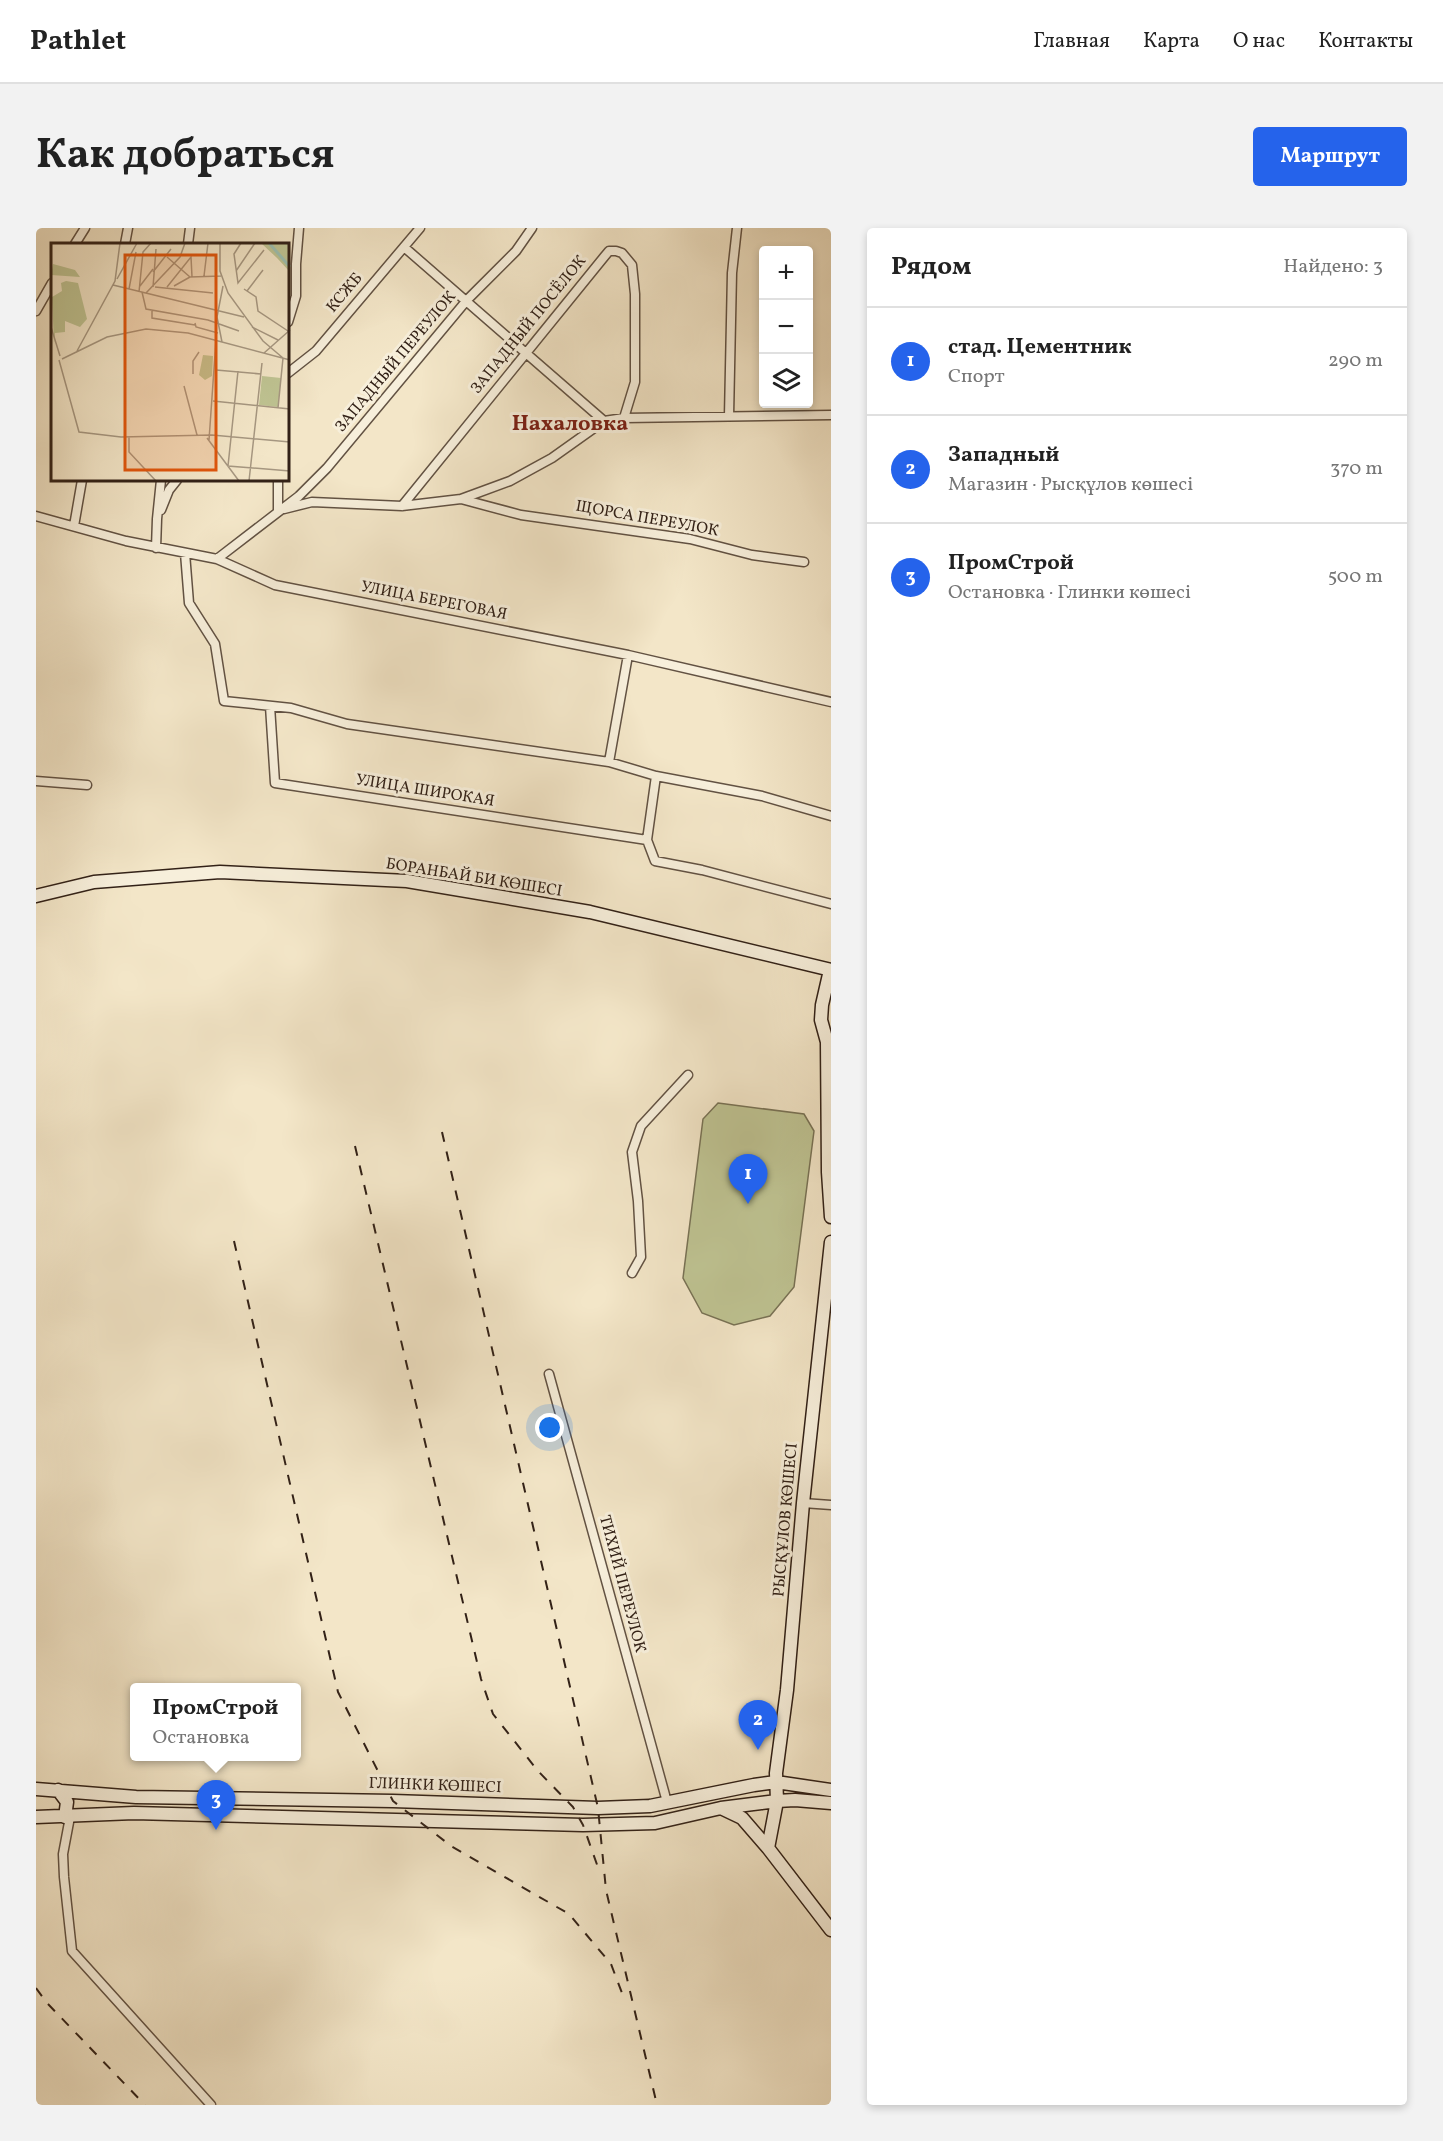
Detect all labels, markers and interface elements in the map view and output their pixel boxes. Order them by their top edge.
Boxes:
text: Pathlet [30,22,126,61]
text: Главная [1033,27,1110,56]
text: Карта [1143,27,1200,56]
text: О нас [1233,27,1285,56]
text: Контакты [1318,27,1413,56]
text: Как добраться [36,127,335,186]
button: Маршрут [1253,127,1407,186]
inset map [51,243,290,482]
map controls [759,246,813,408]
button: + [759,246,813,300]
text: Рядом [891,249,971,285]
street label: ЗАПАДНЫЙ ПОСЁЛОК [466,251,592,399]
text: Найдено: 3 [1283,253,1383,281]
street label: КСЖБ [322,268,368,318]
street label: ЗАПАДНЫЙ ПЕРЕУЛОК [330,287,462,437]
button: − [759,300,813,354]
text: стад. Цементник [948,332,1132,363]
text: 1 [906,347,915,375]
text: 290 m [1328,347,1383,375]
button: layers [759,354,813,408]
text: Спорт [948,363,1005,391]
district label: Нахаловка [512,409,628,440]
text: Западный [948,440,1059,471]
text: 2 [905,455,916,483]
text: 370 m [1330,455,1383,483]
text: Магазин · Рысқұлов көшесі [948,471,1193,499]
street label: ЩОРСА ПЕРЕУЛОК [574,496,720,542]
text: ПромСтрой [948,548,1074,579]
text: 3 [905,563,916,591]
text: 500 m [1328,563,1383,591]
street label: УЛИЦА БЕРЕГОВАЯ [359,576,509,626]
text: Остановка · Глинки көшесі [948,579,1191,607]
street label: УЛИЦА ШИРОКАЯ [354,769,496,813]
street label: БОРАНБАЙ БИ КӨШЕСІ [384,853,564,903]
pin: 1 [728,1154,768,1204]
your location [535,1413,564,1442]
street label: РЫСҚҰЛОВ КӨШЕСІ [768,1442,804,1598]
street label: ТИХИЙ ПЕРЕУЛОК [593,1513,651,1655]
popup [130,1683,301,1761]
text: ПромСтрой [153,1693,278,1724]
pin: 2 [738,1700,778,1750]
text: Остановка [153,1724,250,1752]
street label: ГЛИНКИ КӨШЕСІ [368,1773,502,1799]
pin: 3 [196,1780,236,1830]

